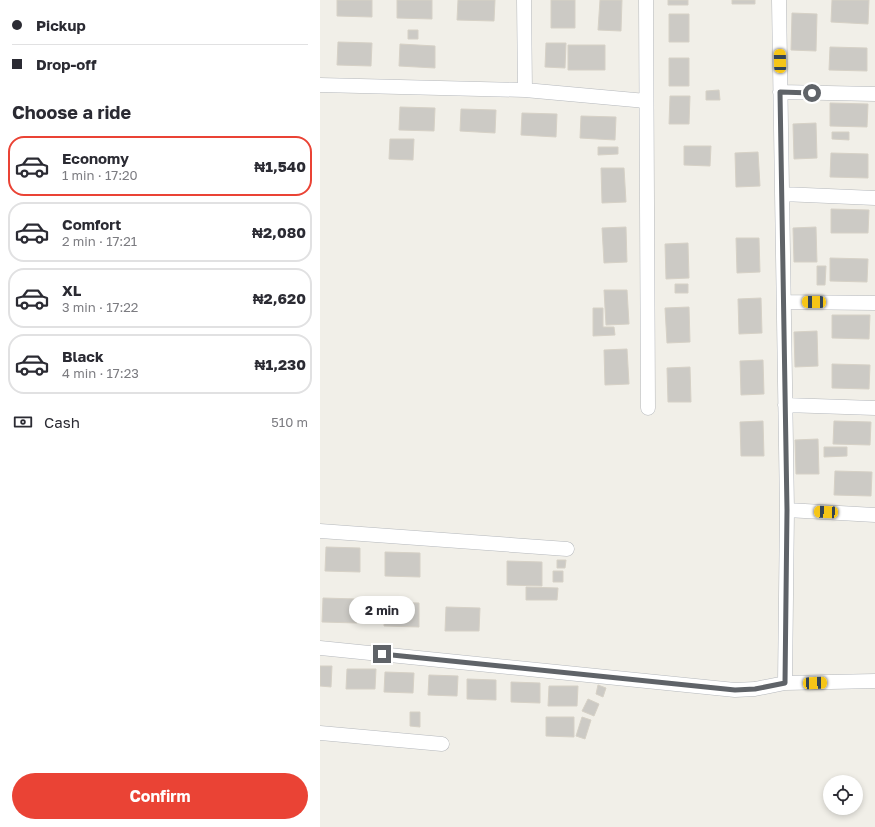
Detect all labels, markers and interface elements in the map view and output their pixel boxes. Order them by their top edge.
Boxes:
text: Pickup [36,16,86,34]
car [774,49,786,73]
text: Drop-off [36,55,96,73]
route start [803,84,821,102]
text: Choose a ride [12,101,131,123]
icon: car [14,148,50,184]
text: Economy [62,149,129,167]
text: ₦1,540 [254,157,306,175]
text: 1 min · 17:20 [62,167,138,183]
icon: car [14,214,50,250]
text: Comfort [62,215,121,233]
text: ₦2,080 [252,223,306,241]
text: 2 min · 17:21 [62,233,137,249]
icon: car [14,280,50,316]
text: XL [62,281,81,299]
text: ₦2,620 [253,289,306,307]
car [802,296,826,308]
text: 3 min · 17:22 [62,299,138,315]
icon: car [14,346,50,382]
text: Black [62,347,104,365]
text: ₦1,230 [255,355,306,373]
text: 4 min · 17:23 [62,365,139,381]
icon: cash [12,411,34,433]
text: Cash [44,413,80,431]
text: 510 m [271,414,308,430]
car [814,505,838,519]
callout: 2 min [349,596,415,624]
text: 2 min [365,602,399,618]
route end [373,645,391,663]
car [803,677,827,689]
button: Confirm [12,773,308,819]
map controls [823,775,863,815]
button: locate [823,775,863,815]

